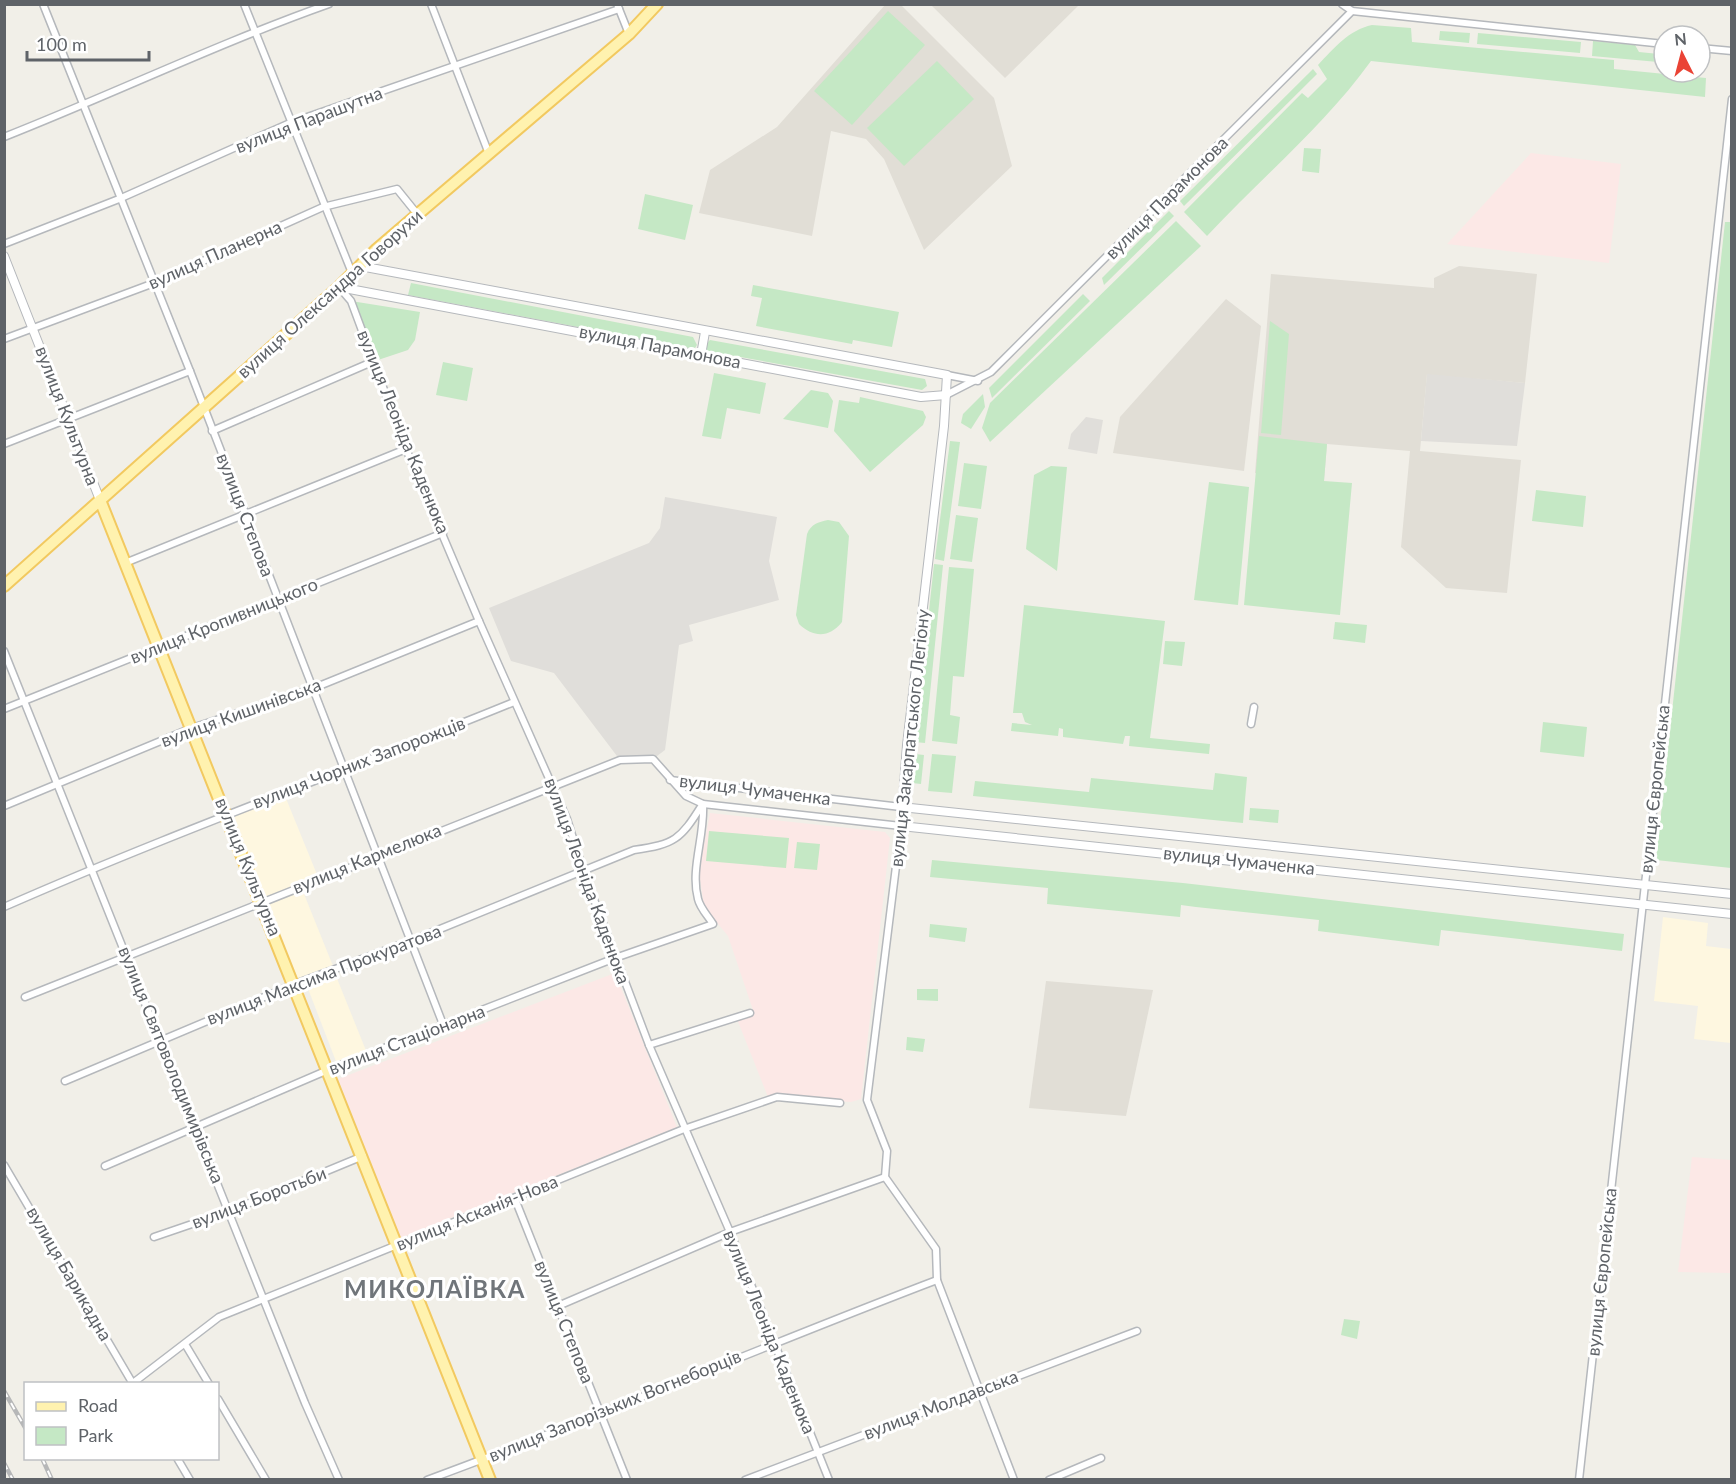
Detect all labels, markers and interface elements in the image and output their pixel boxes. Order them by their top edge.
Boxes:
scale bar [27,24,148,62]
north arrow [1652,24,1712,84]
text: N [1673,28,1688,49]
text: 100 m [36,33,87,55]
street label: вулиця Парашутна [232,81,385,157]
street label: вулиця Парамонова [1100,131,1232,263]
street label: вулиця Олександра Говорухи [232,204,427,382]
street label: вулиця Планерна [144,215,285,293]
street label: вулиця Парамонова [577,320,743,373]
street label: вулиця Леоніда Каденюка [353,327,455,537]
street label: вулиця Культурна [31,343,105,488]
street label: вулиця Степова [212,450,280,580]
street label: вулиця Кропивницького [127,572,321,668]
street label: вулиця Закарпатського Легіону [885,607,934,868]
street label: вулиця Кишинівська [158,673,324,751]
street label: вулиця Європейська [1634,704,1674,874]
street label: вулиця Чорних Запорожців [249,711,468,813]
street label: вулиця Чумаченка [678,769,832,809]
street label: вулиця Леоніда Каденюка [540,775,636,987]
street label: вулиця Культурна [211,794,287,939]
street label: вулиця Кармелюка [289,818,444,898]
street label: вулиця Чумаченка [1162,841,1316,879]
street label: вулиця Максима Прокуратова [203,919,444,1029]
street label: вулиця Святоволодимирівська [114,943,230,1186]
street label: вулиця Стаціонарна [325,999,488,1079]
street label: вулиця Боротьби [188,1161,329,1233]
street label: вулиця Асканія-Нова [392,1170,561,1255]
street label: вулиця Європейська [1581,1187,1621,1357]
street label: вулиця Барикадна [22,1202,117,1345]
street label: вулиця Леоніда Каденюка [719,1227,821,1437]
street label: вулиця Степова [530,1257,600,1386]
district label: МИКОЛАЇВКА [344,1274,526,1303]
street label: вулиця Запорізьких Вогнеборців [485,1344,744,1466]
street label: вулиця Молдавська [860,1364,1021,1444]
legend [24,1382,219,1460]
text: Road [78,1394,118,1416]
text: Park [78,1424,114,1446]

